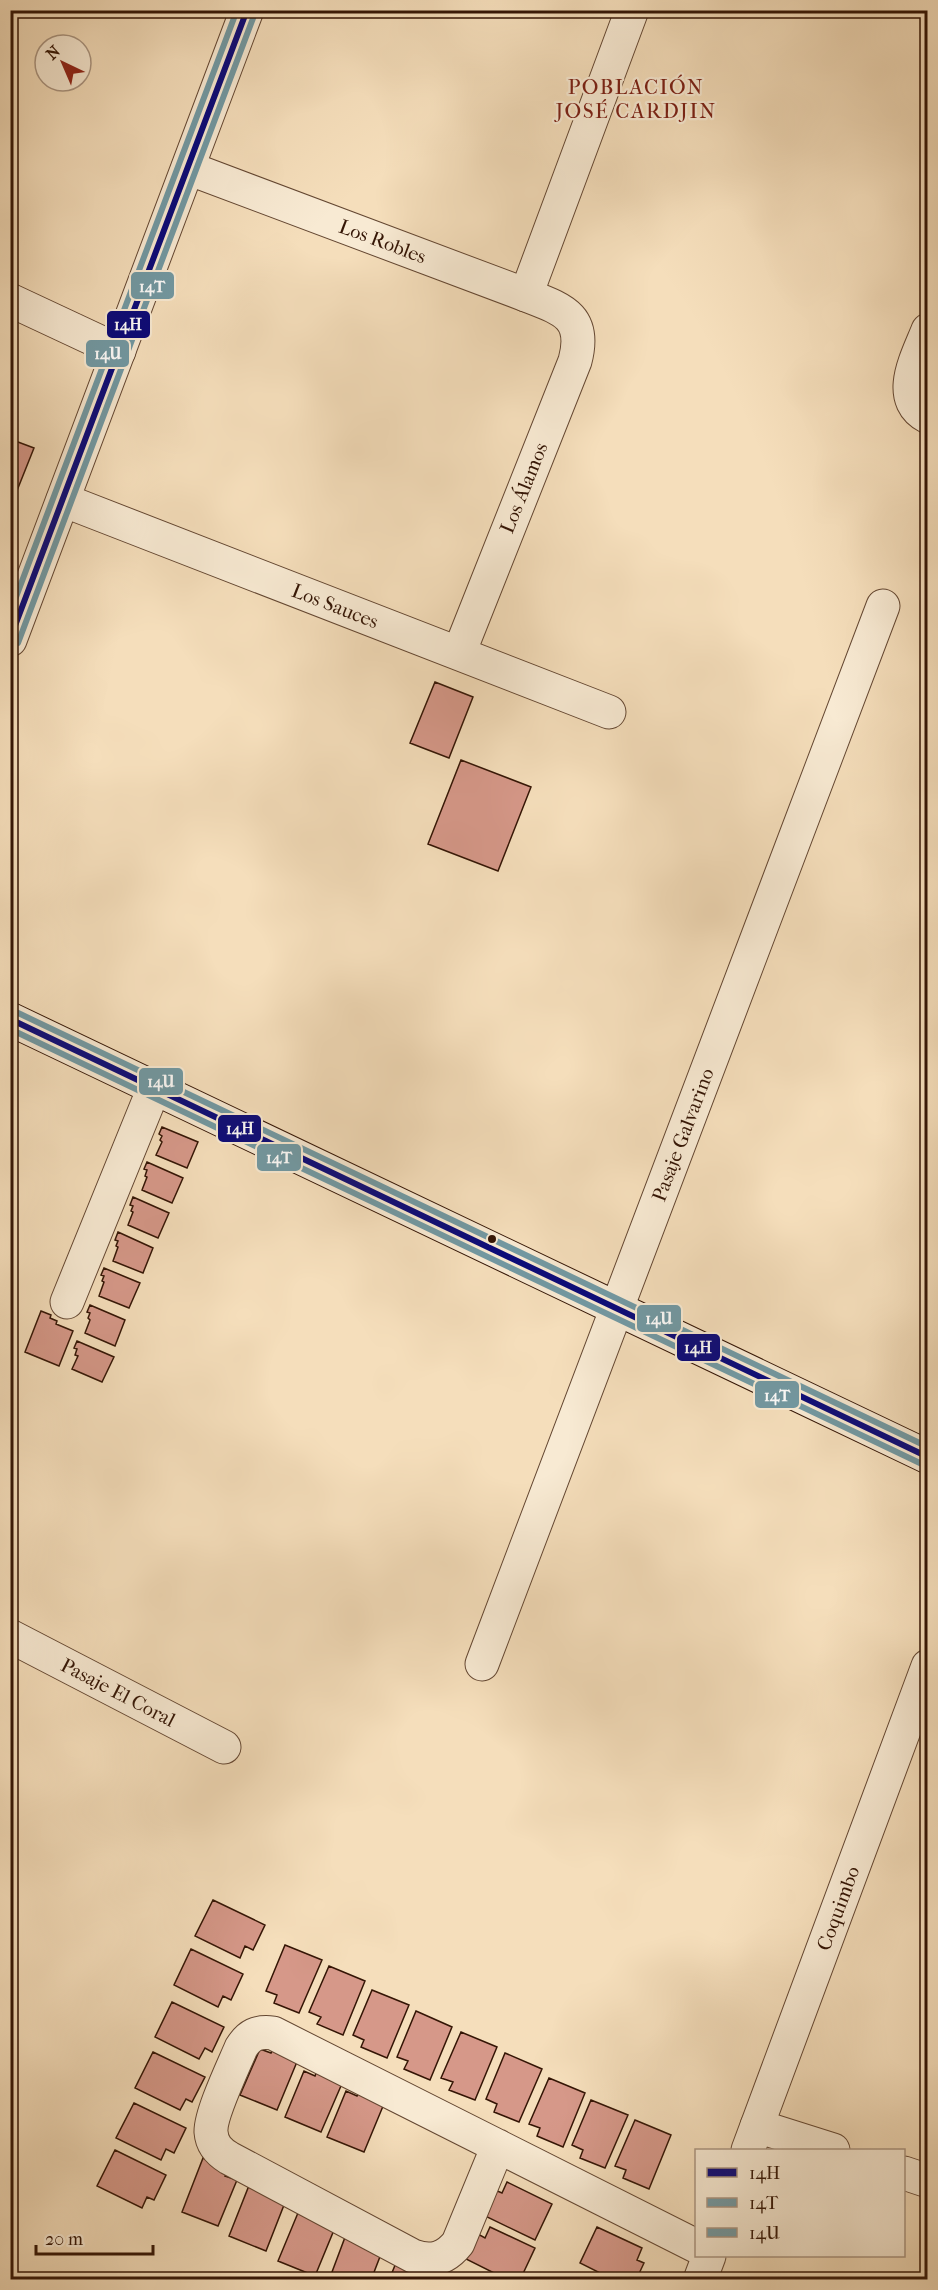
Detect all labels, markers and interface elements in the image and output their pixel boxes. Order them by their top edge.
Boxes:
north arrow [33,33,93,93]
text: N [42,41,65,64]
district label: POBLACIÓN JOSÉ CARDJIN [553,74,717,123]
street label: Los Robles [336,214,430,268]
line badge: 14T [130,271,175,300]
text: 14T [139,277,166,297]
line badge: 14H [106,310,151,339]
text: 14H [114,315,142,335]
line badge: 14U [85,339,130,368]
text: 14U [94,344,122,364]
street label: Los Álamos [494,439,553,537]
street label: Los Sauces [289,579,382,633]
street label: Pasaje Galvarino [647,1065,718,1205]
line badge: 14U [138,1067,184,1096]
text: 14U [147,1072,175,1092]
line badge: 14H [217,1114,262,1143]
text: 14H [226,1119,254,1139]
line badge: 14T [256,1143,302,1172]
text: 14T [266,1148,293,1168]
unlabelled marker [486,1233,498,1245]
line badge: 14U [636,1304,682,1333]
text: 14U [645,1309,673,1329]
line badge: 14H [676,1333,721,1362]
text: 14H [684,1338,712,1358]
line badge: 14T [754,1380,800,1409]
text: 14T [764,1386,791,1406]
street label: Pasaje El Coral [57,1653,180,1732]
street label: Coquimbo [812,1863,864,1954]
legend [695,2149,905,2257]
text: 14H [749,2163,780,2184]
text: 14T [749,2193,779,2214]
scale bar [36,2218,153,2256]
text: 14U [749,2223,780,2244]
text: 20 m [45,2229,83,2250]

